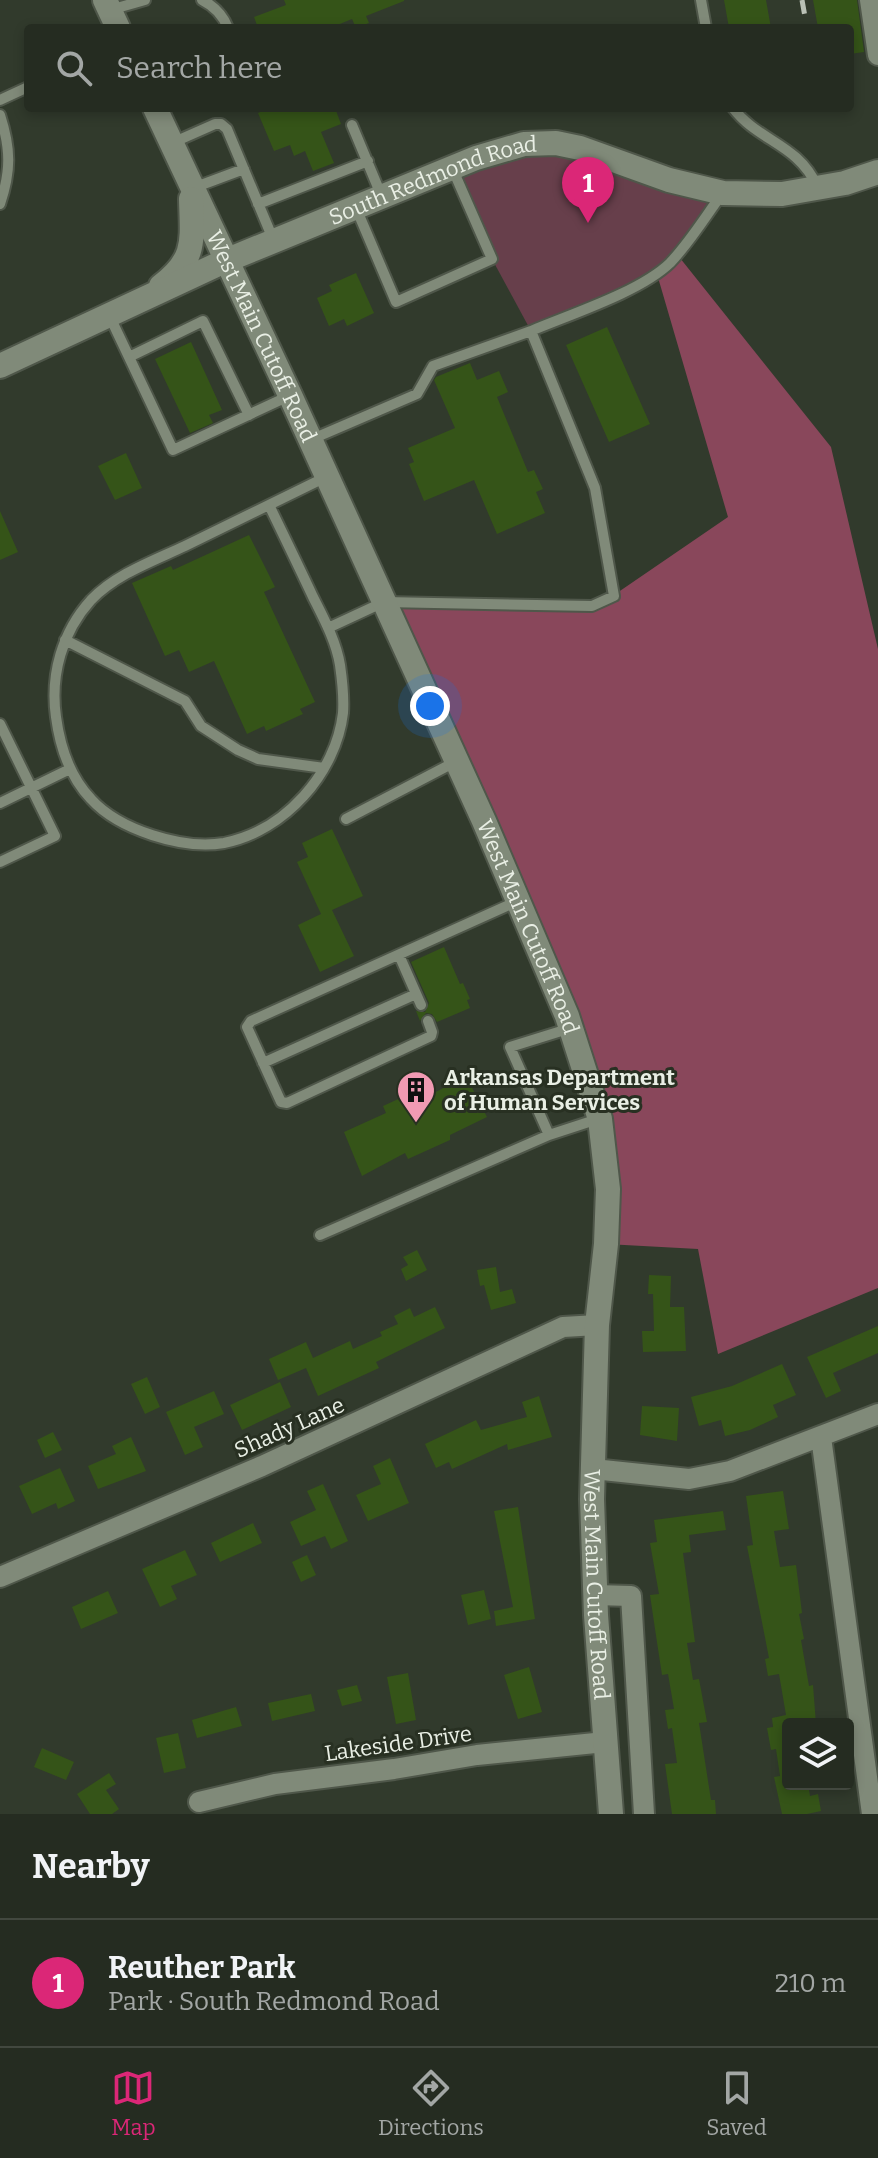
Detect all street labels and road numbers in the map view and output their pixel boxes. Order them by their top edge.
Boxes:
street label: South Redmond Road [325,131,537,231]
street label: West Main Cutoff Road [200,226,323,446]
street label: West Main Cutoff Road [471,815,585,1038]
street label: Shady Lane [230,1391,348,1464]
street label: West Main Cutoff Road [578,1469,615,1701]
street label: Lakeside Drive [323,1720,473,1767]

